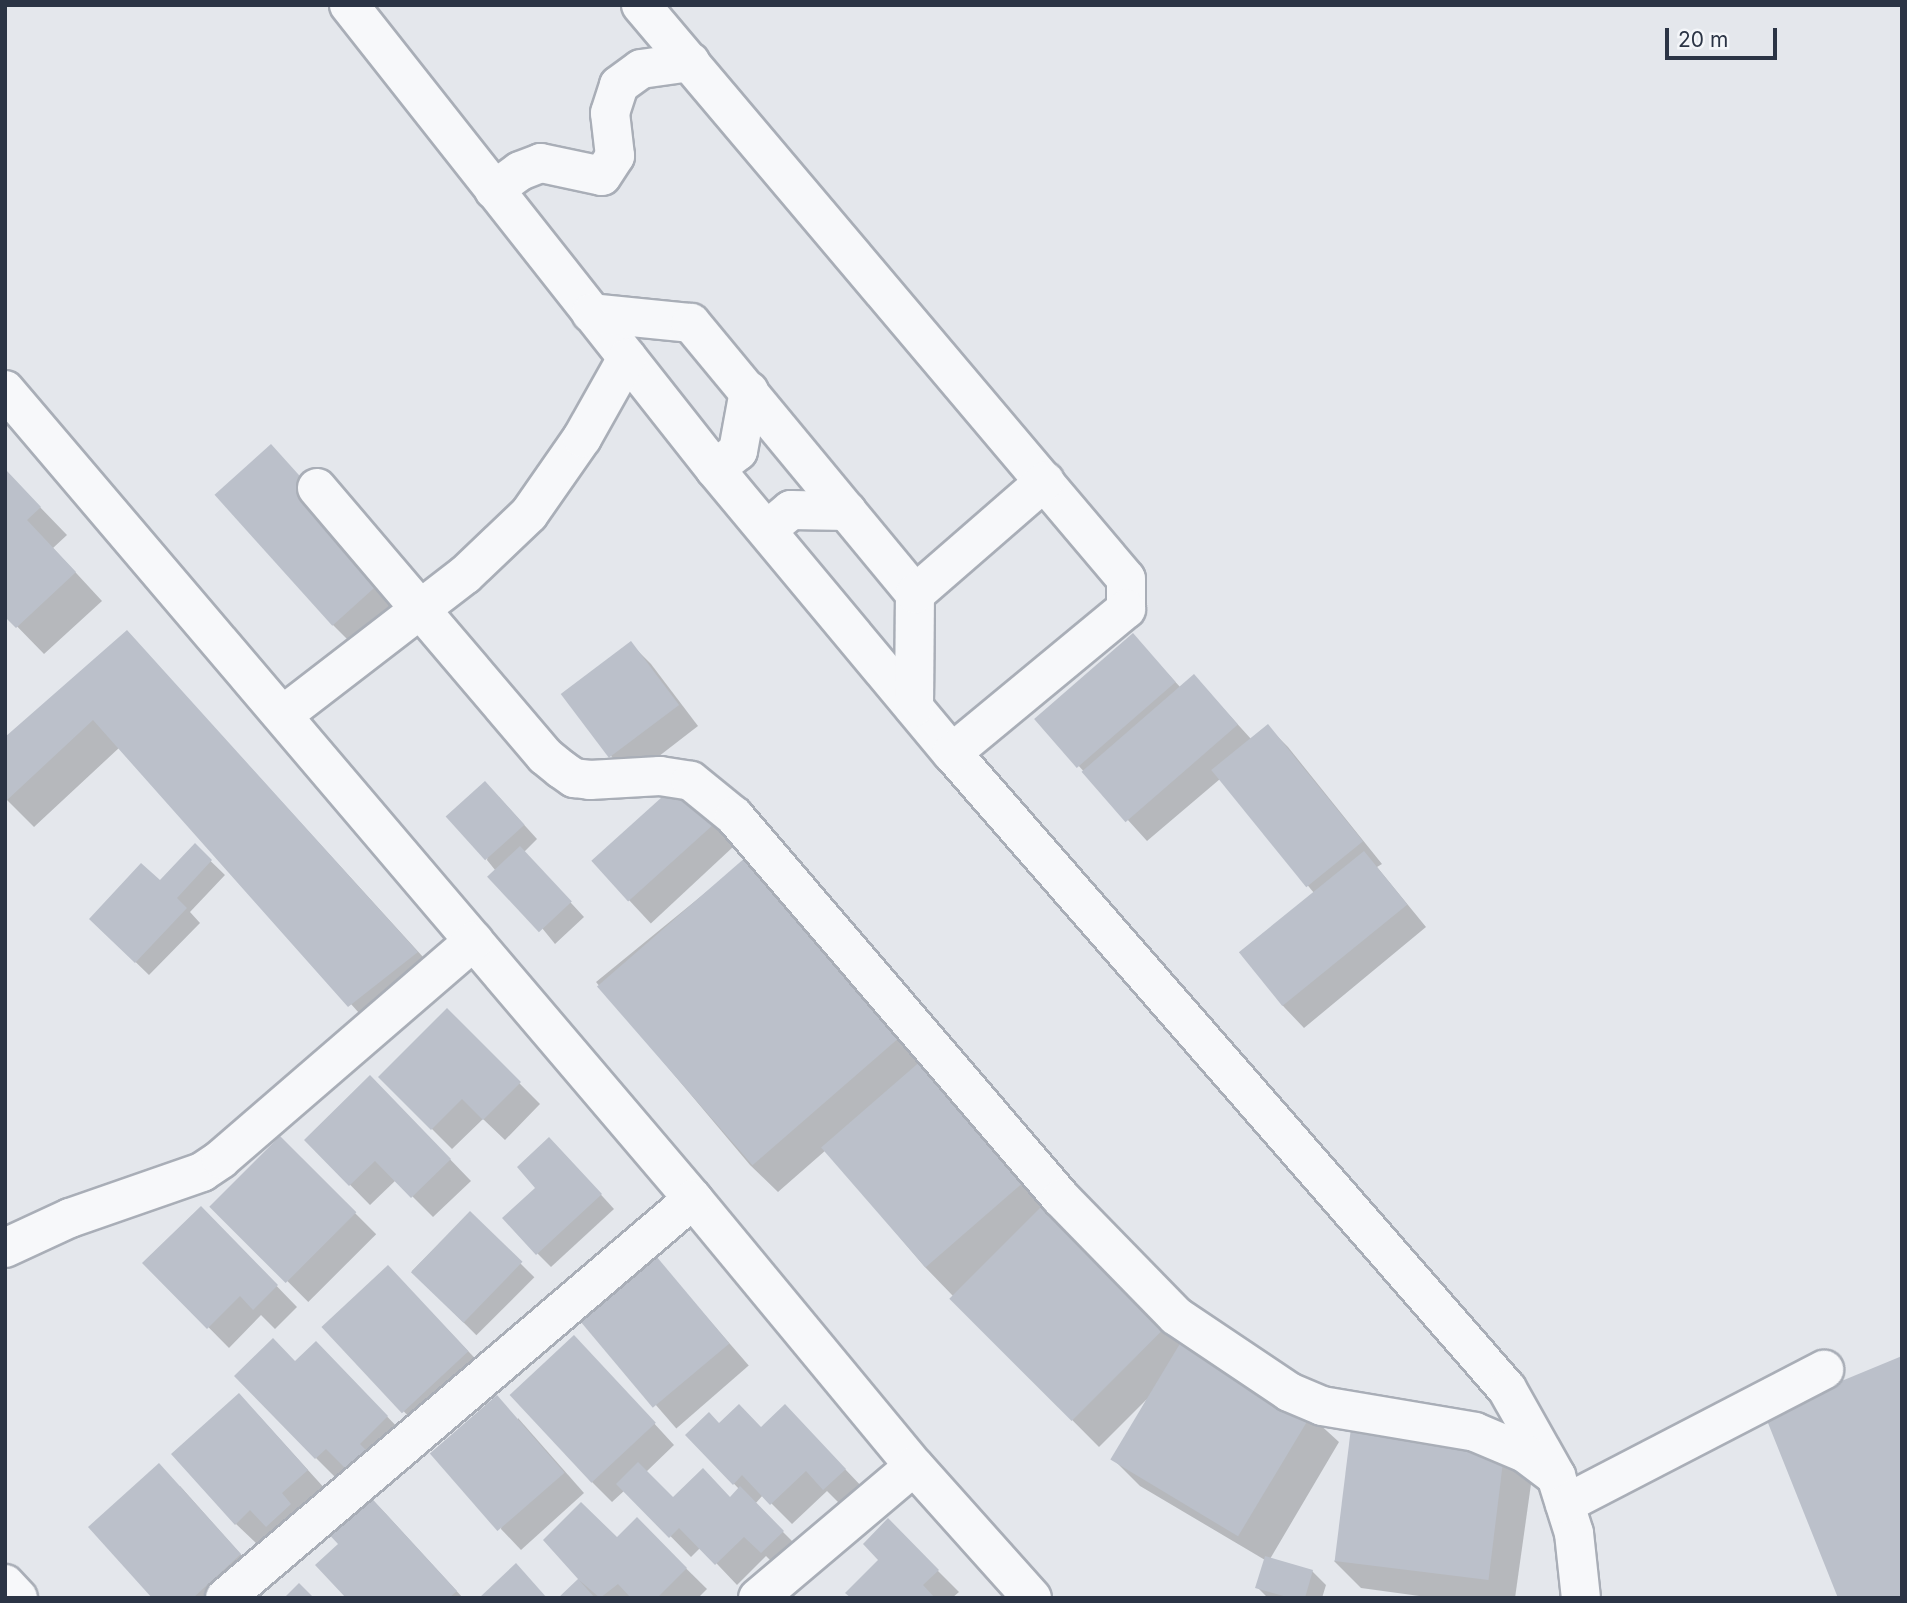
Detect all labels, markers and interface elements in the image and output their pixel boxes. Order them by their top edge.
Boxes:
scale bar [1669,14,1781,58]
text: 20 m [1678,27,1728,52]

